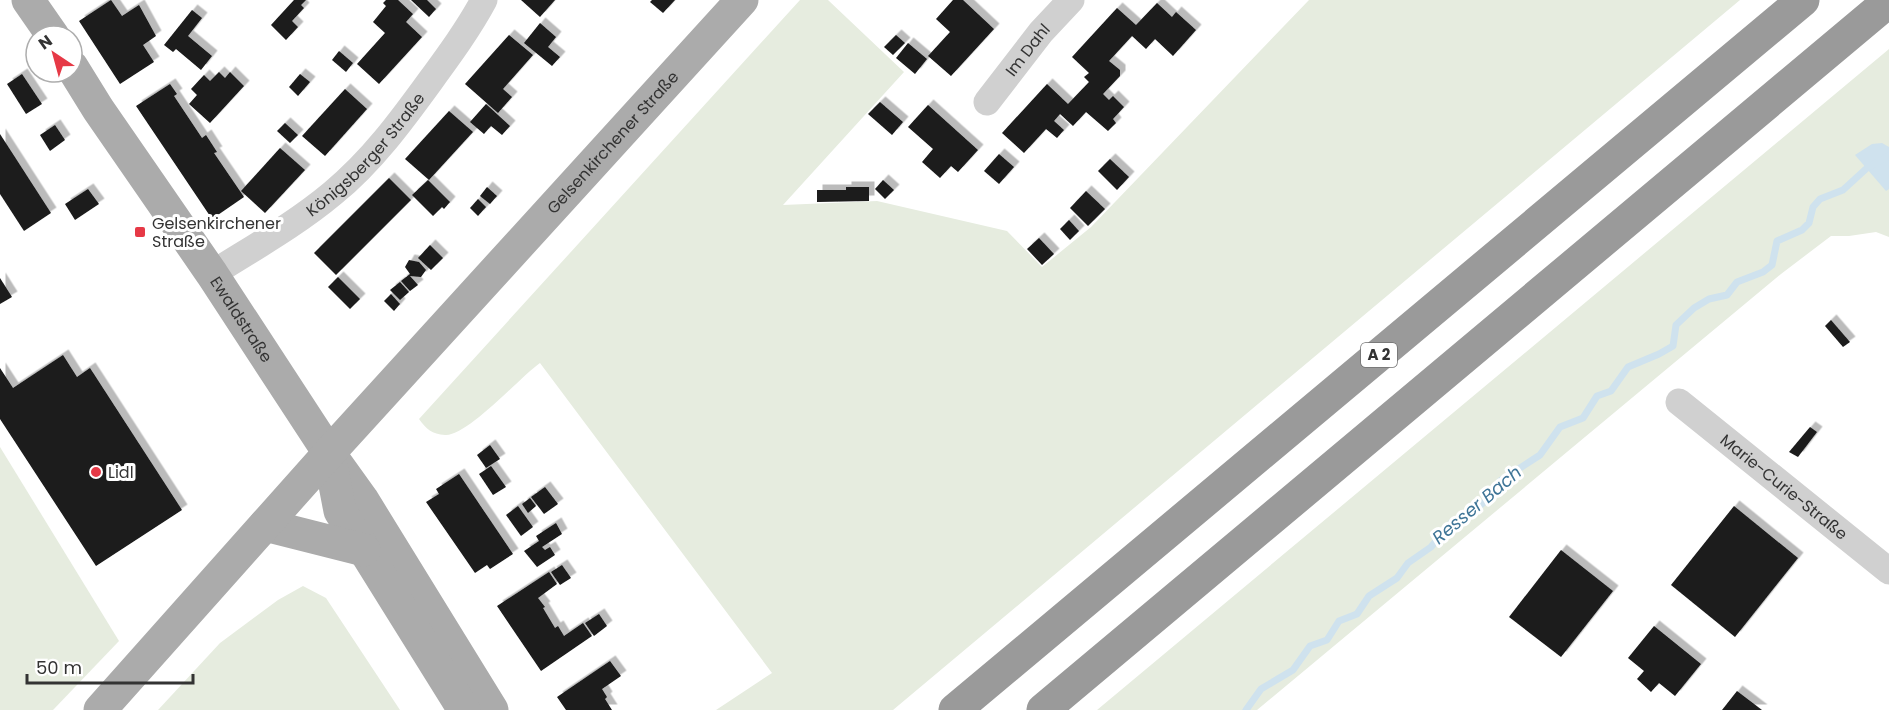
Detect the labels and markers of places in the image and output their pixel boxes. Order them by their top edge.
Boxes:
place label: Gelsenkirchener Straße [152,212,281,253]
marker: Gelsenkirchener Straße [133,225,147,239]
place label: Lidl [108,461,134,484]
marker: Lidl [89,465,103,479]

